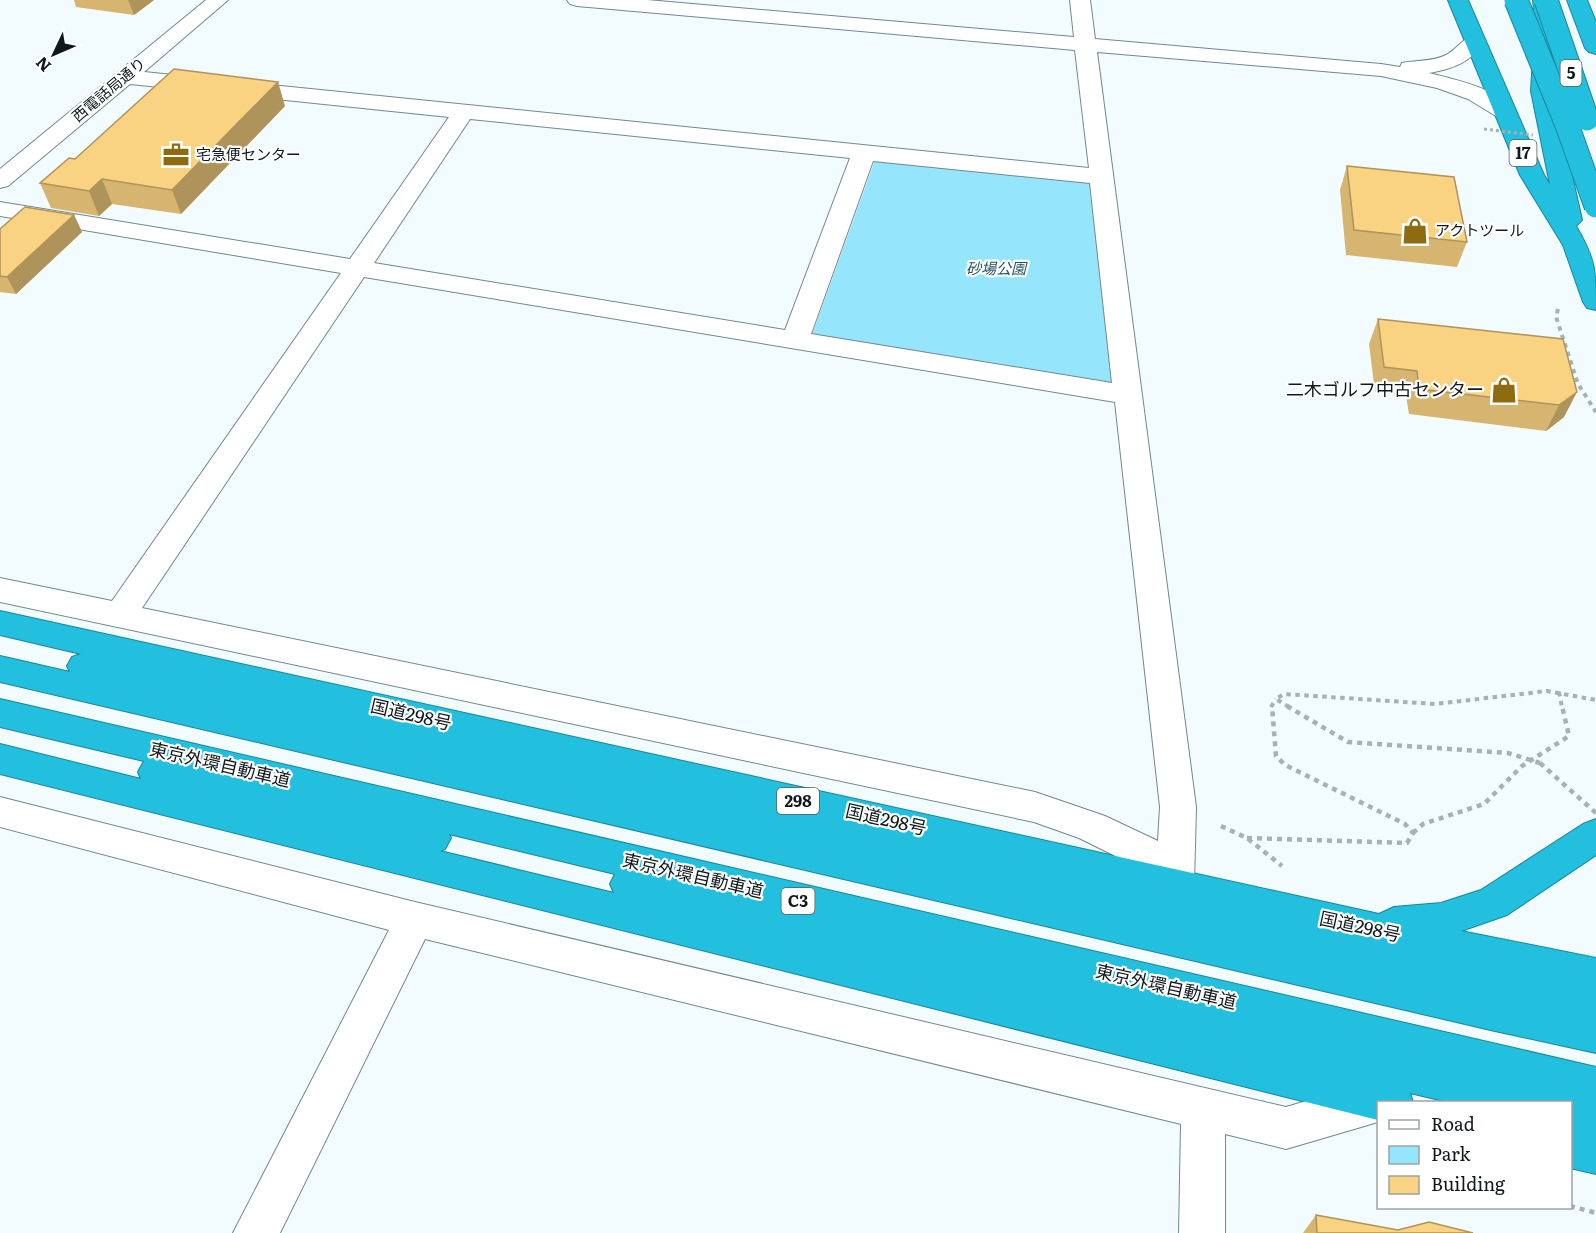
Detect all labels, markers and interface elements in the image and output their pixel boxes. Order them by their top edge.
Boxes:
north arrow [24,24,84,84]
street label: 西電話局通り [66,51,150,127]
text: N [29,52,56,78]
road number: 5 [1560,60,1582,86]
office icon: 宅急便センター [161,140,191,170]
road number: 17 [1510,140,1537,166]
place label: 宅急便センター [196,142,301,165]
shop icon: アクトツール [1400,216,1430,246]
place label: アクトツール [1435,218,1524,241]
park label: 砂場公園 [966,256,1028,279]
place label: 二木ゴルフ中古センター [1286,375,1484,402]
shop icon: 二木ゴルフ中古センター [1489,375,1519,405]
street label: 国道298号 [368,691,455,736]
street label: 東京外環自動車道 [147,734,294,793]
road number: 298 [777,788,819,814]
street label: 国道298号 [843,796,930,841]
street label: 東京外環自動車道 [620,845,767,904]
road number: C3 [782,888,814,914]
street label: 国道298号 [1317,904,1403,947]
street label: 東京外環自動車道 [1093,956,1240,1015]
legend [1377,1101,1572,1209]
text: Road [1431,1110,1475,1137]
text: Park [1431,1140,1472,1167]
text: Building [1431,1170,1506,1197]

